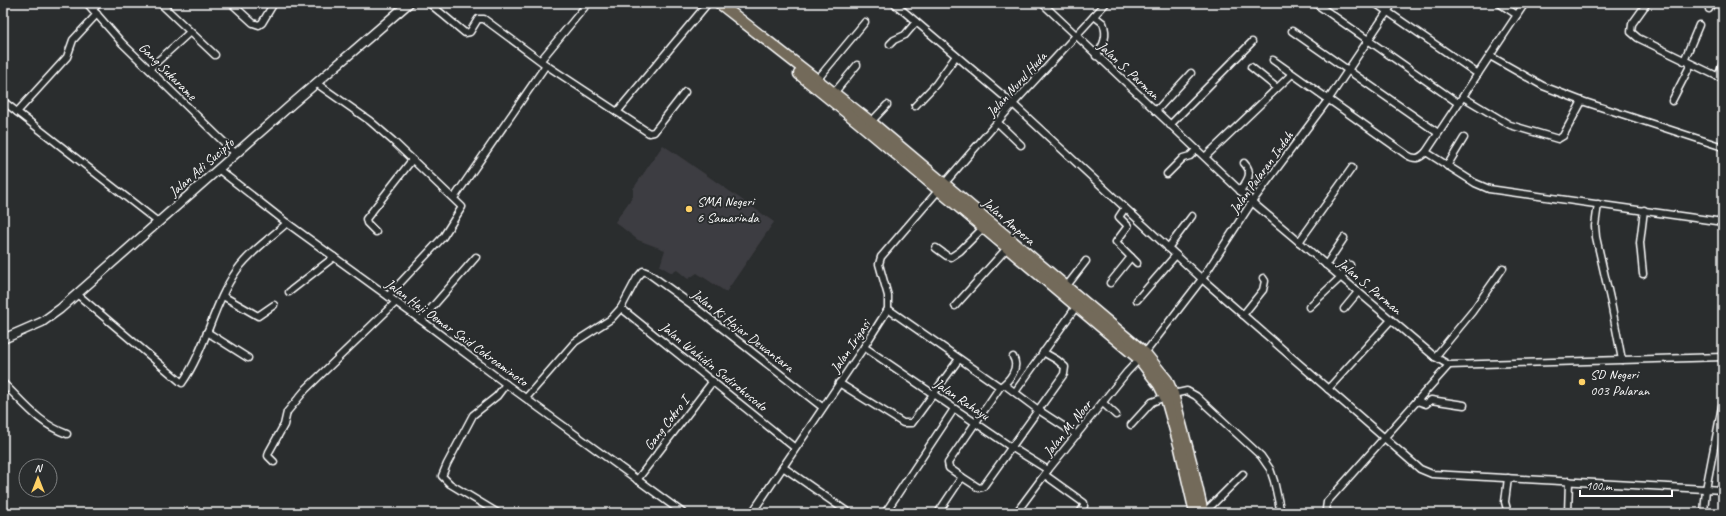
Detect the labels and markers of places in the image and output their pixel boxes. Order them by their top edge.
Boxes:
place label: SMA Negeri 6 Samarinda [697,193,759,226]
marker: SMA Negeri 6 Samarinda [684,204,694,214]
place label: SD Negeri 003 Palaran [1590,366,1650,399]
marker: SD Negeri 003 Palaran [1577,377,1587,387]

